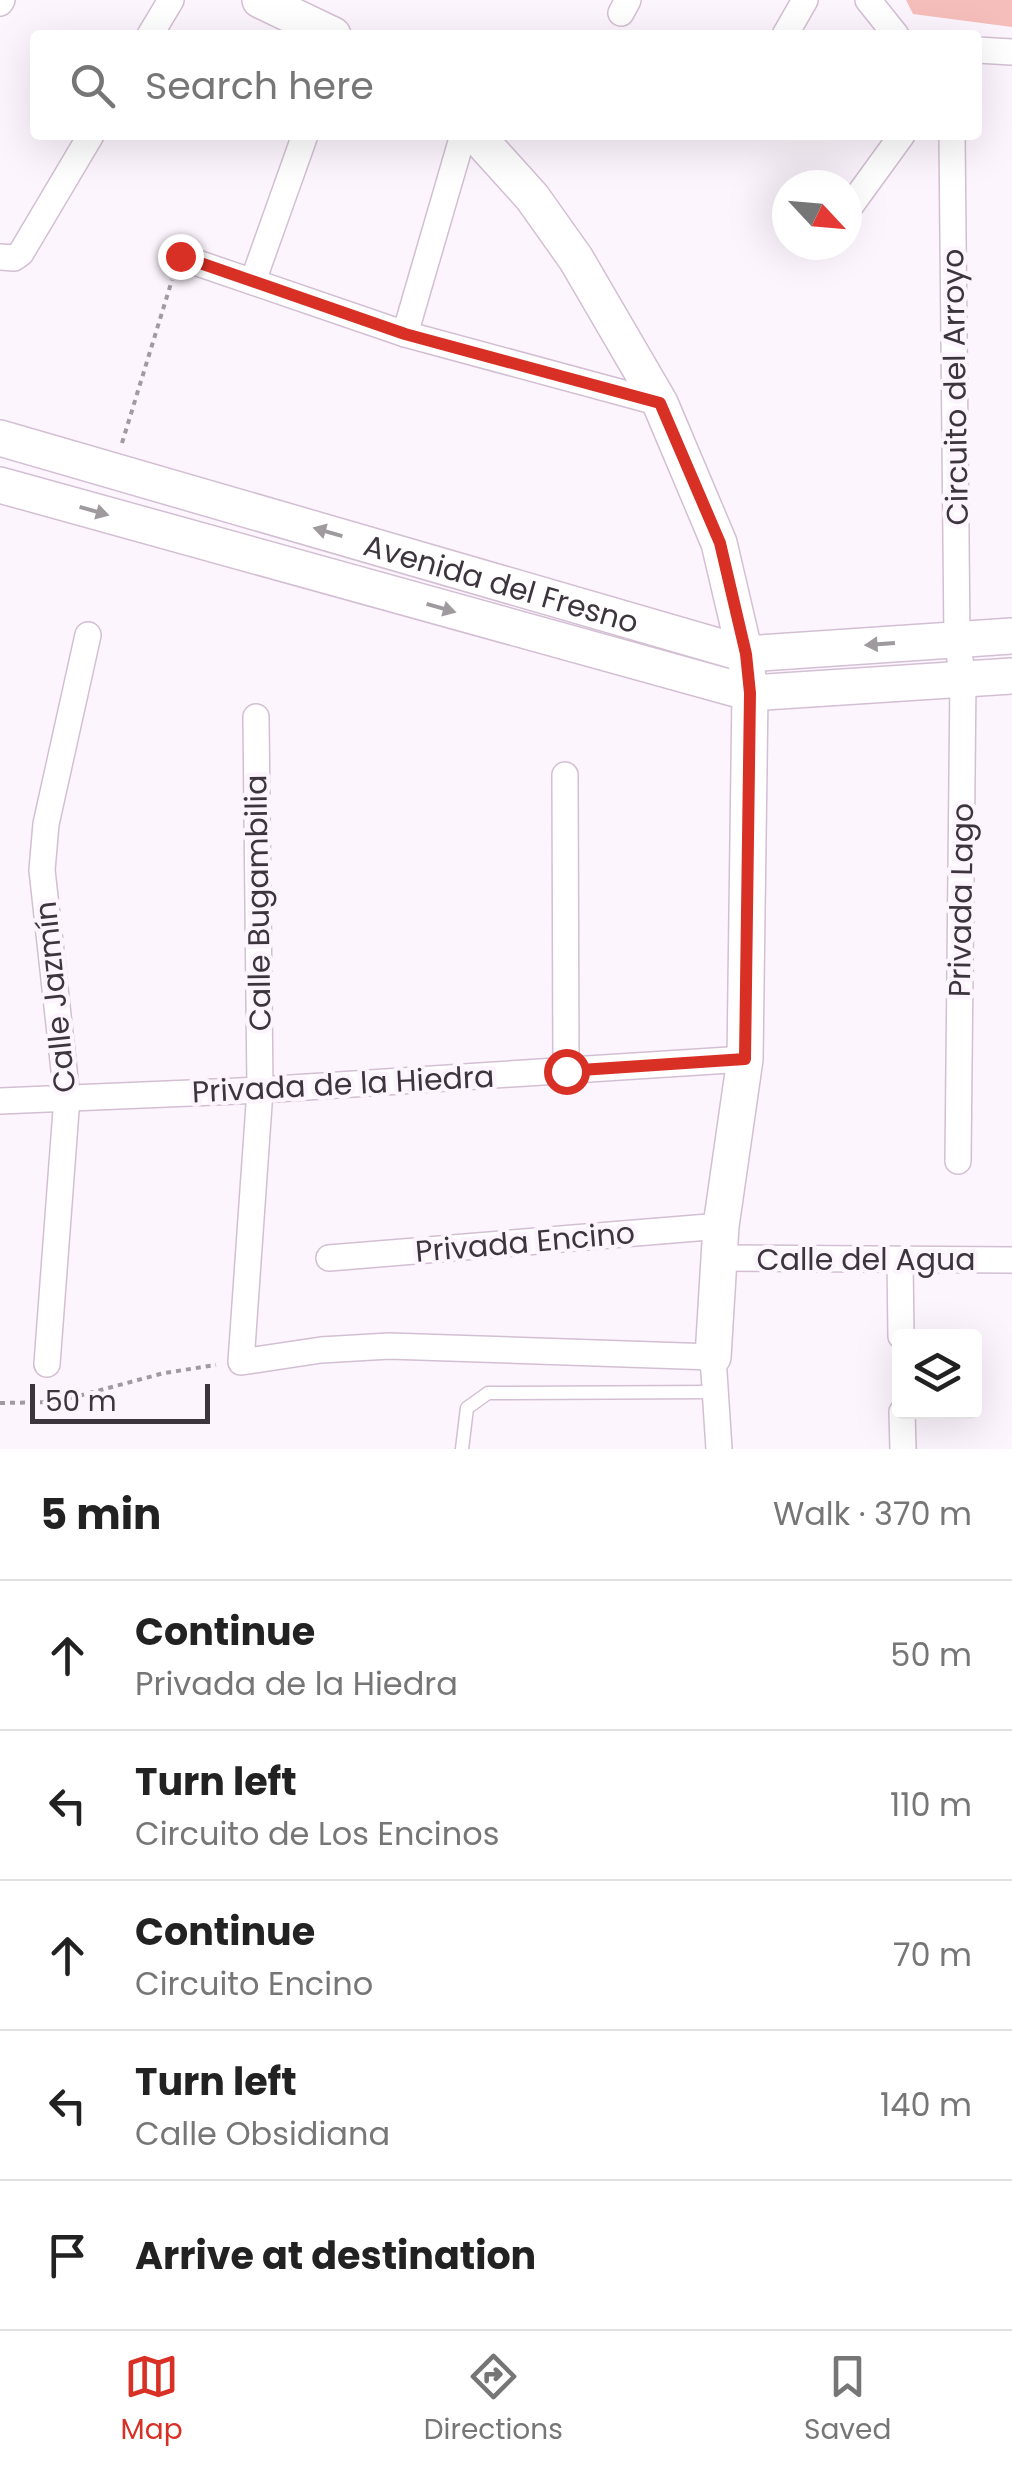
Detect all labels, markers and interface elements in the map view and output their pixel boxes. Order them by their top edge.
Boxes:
search box [30,30,982,140]
icon: search [65,58,120,113]
text: Search here [145,59,374,112]
north arrow [772,170,862,260]
route end [158,234,204,280]
street label: Circuito del Arroyo [931,248,979,526]
one-way arrow [79,504,110,520]
street label: Avenida del Fresno [359,523,644,644]
one-way arrow [312,524,342,539]
one-way arrow [425,601,456,617]
one-way arrow [863,637,895,653]
street label: Calle Bugambilia [234,774,282,1032]
street label: Privada Lago [938,802,984,998]
street label: Calle Jazmín [24,899,86,1095]
route start [544,1049,590,1095]
street label: Privada de la Hiedra [191,1055,495,1113]
street label: Privada Encino [413,1211,637,1273]
street label: Calle del Agua [756,1238,976,1281]
map controls [892,1329,982,1419]
button: layers [892,1329,982,1419]
scale bar [30,1379,210,1424]
text: 50 m [45,1382,116,1421]
text: 5 min [40,1485,161,1544]
text: Walk · 370 m [773,1491,972,1536]
text: Continue [135,1605,315,1658]
icon: ahead [40,1628,95,1683]
text: 50 m [890,1632,972,1677]
text: Privada de la Hiedra [135,1661,458,1706]
text: Turn left [135,1755,297,1808]
icon: left [40,1778,95,1833]
text: 110 m [890,1782,972,1827]
text: Circuito de Los Encinos [135,1811,499,1856]
text: Continue [135,1905,315,1958]
icon: ahead [40,1928,95,1983]
text: 70 m [893,1932,972,1977]
text: Circuito Encino [135,1961,373,2006]
text: Turn left [135,2055,297,2108]
icon: left [40,2078,95,2133]
text: 140 m [880,2082,972,2127]
text: Calle Obsidiana [135,2111,390,2156]
icon: arrive [40,2228,95,2283]
text: Arrive at destination [135,2229,536,2282]
tab: Map [121,2349,183,2451]
tab: Directions [424,2349,563,2451]
tab: Saved [804,2349,891,2451]

